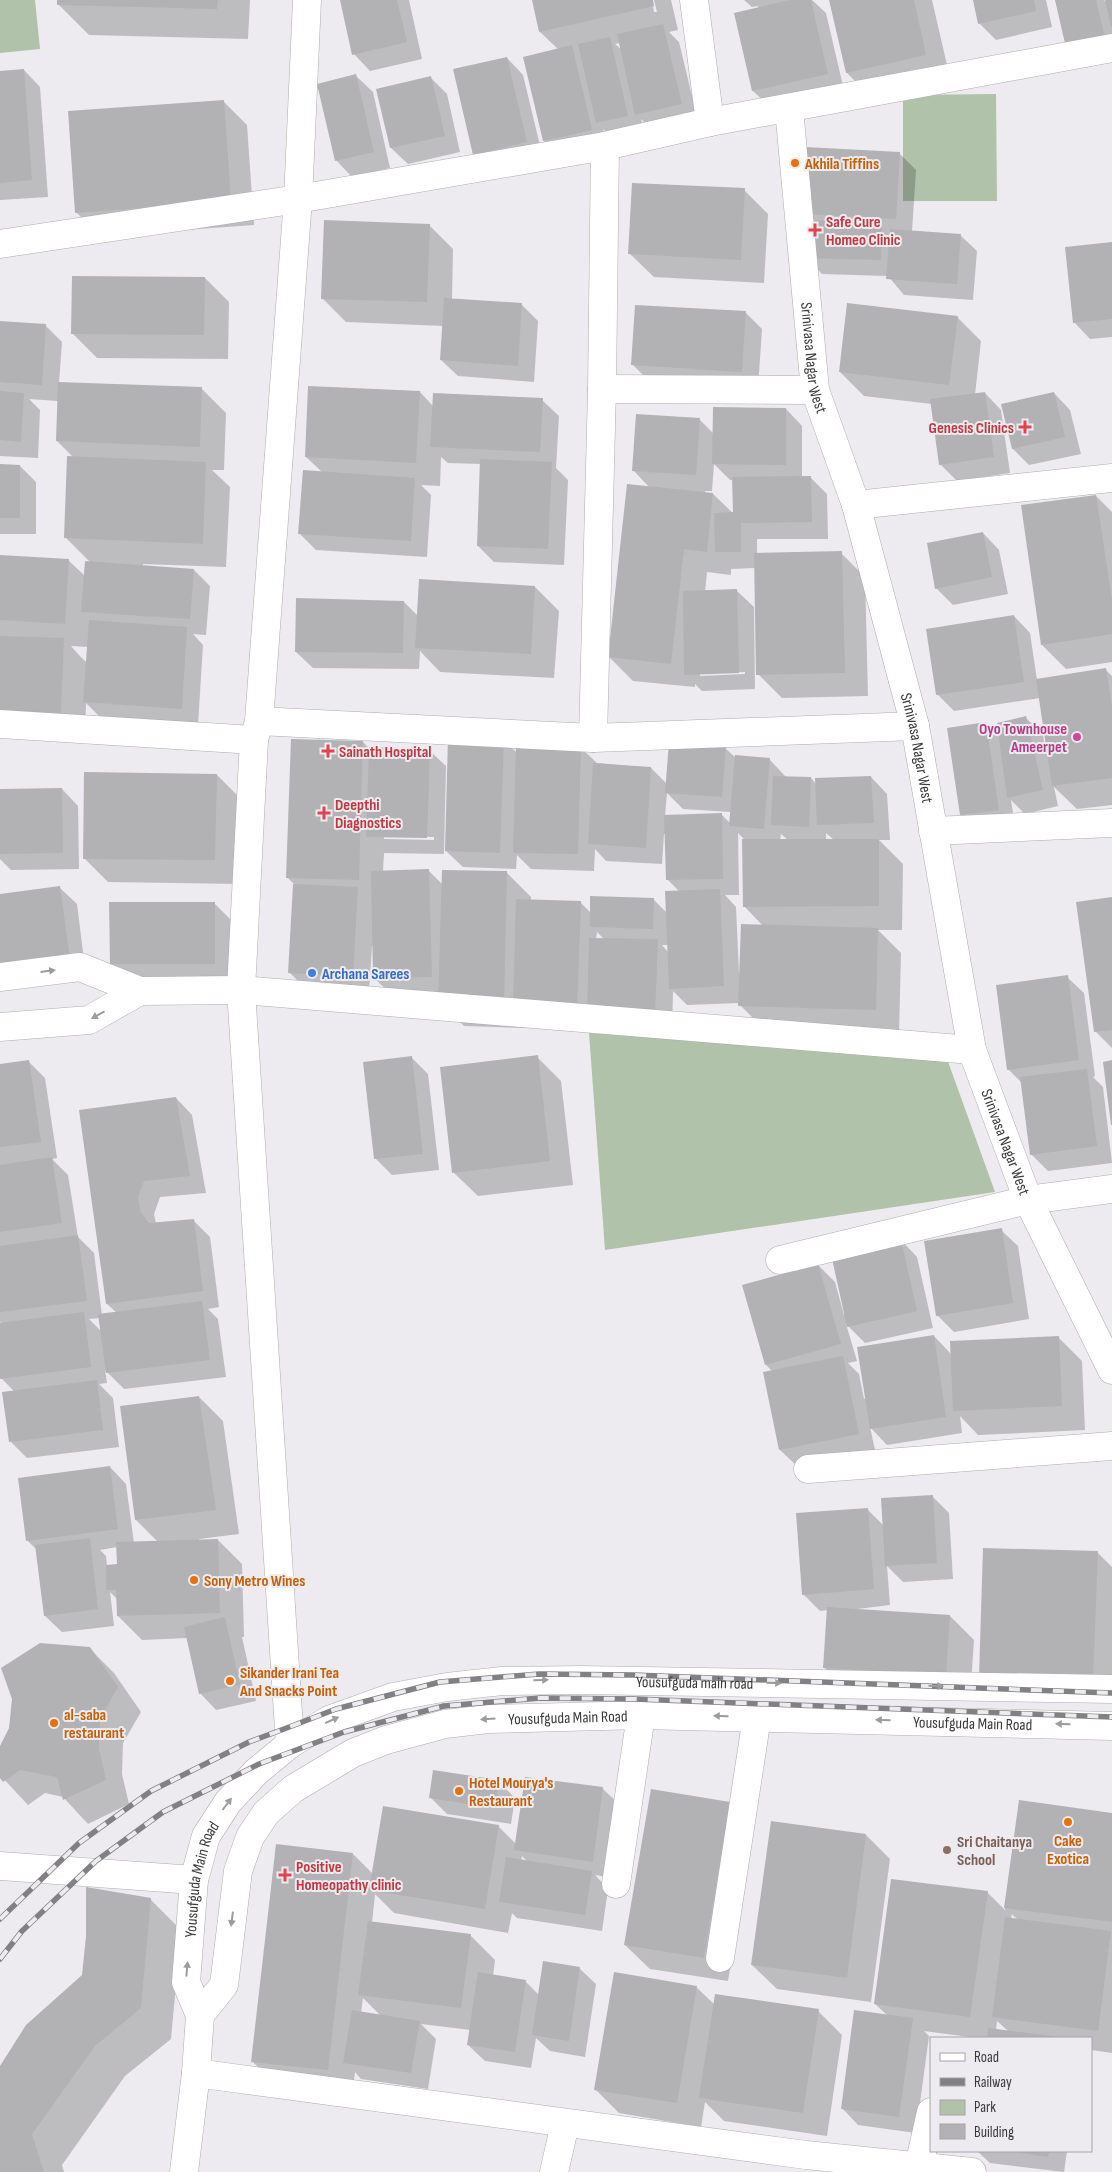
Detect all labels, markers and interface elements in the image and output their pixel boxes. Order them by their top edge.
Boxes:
place label: Akhila Tiffins [804,155,879,174]
marker: Akhila Tiffins [789,157,801,169]
place label: Safe Cure Homeo Clinic [826,213,901,250]
marker: Safe Cure Homeo Clinic [808,223,822,237]
street label: Srinivasa Nagar West [796,301,831,416]
place label: Genesis Clinics [929,419,1014,438]
marker: Genesis Clinics [1018,420,1032,434]
street label: Srinivasa Nagar West [896,691,936,805]
place label: Oyo Townhouse Ameerpet [979,720,1067,757]
marker: Oyo Townhouse Ameerpet [1071,731,1083,743]
place label: Sainath Hospital [339,743,431,762]
marker: Sainath Hospital [321,744,335,758]
place label: Deepthi Diagnostics [335,796,401,833]
marker: Deepthi Diagnostics [317,806,331,820]
place label: Archana Sarees [321,965,410,984]
one-way arrow [41,967,57,975]
marker: Archana Sarees [306,967,318,979]
one-way arrow [90,1011,105,1019]
street label: Srinivasa Nagar West [976,1087,1033,1198]
place label: Sony Metro Wines [204,1572,305,1591]
marker: Sony Metro Wines [188,1574,200,1586]
place label: Sikander Irani Tea And Snacks Point [239,1664,339,1701]
street label: Yousufguda main road [636,1673,753,1694]
marker: Sikander Irani Tea And Snacks Point [224,1675,236,1687]
one-way arrow [534,1676,550,1684]
one-way arrow [766,1679,782,1687]
one-way arrow [929,1682,945,1690]
place label: al-saba restaurant [64,1706,124,1743]
street label: Yousufguda Main Road [508,1707,628,1729]
one-way arrow [713,1712,729,1720]
street label: Yousufguda Main Road [913,1713,1033,1735]
one-way arrow [325,1715,339,1723]
one-way arrow [480,1716,496,1724]
one-way arrow [875,1716,891,1724]
marker: al-saba restaurant [48,1717,60,1729]
one-way arrow [1055,1720,1071,1728]
place label: Hotel Mourya's Restaurant [469,1774,554,1811]
marker: Hotel Mourya's Restaurant [453,1785,465,1797]
one-way arrow [222,1798,233,1811]
marker: Cake Exotica [1062,1816,1074,1828]
street label: Yousufguda Main Road [182,1818,224,1938]
place label: Cake Exotica [1047,1832,1089,1869]
place label: Sri Chaitanya School [957,1833,1032,1870]
marker: Sri Chaitanya School [941,1844,953,1856]
place label: Positive Homeopathy clinic [296,1858,402,1895]
marker: Positive Homeopathy clinic [278,1868,292,1882]
one-way arrow [228,1912,236,1928]
one-way arrow [184,1961,192,1977]
legend [930,2037,1092,2152]
text: Road [974,2048,999,2067]
text: Railway [974,2073,1012,2092]
text: Park [974,2098,996,2117]
text: Building [974,2123,1014,2142]

